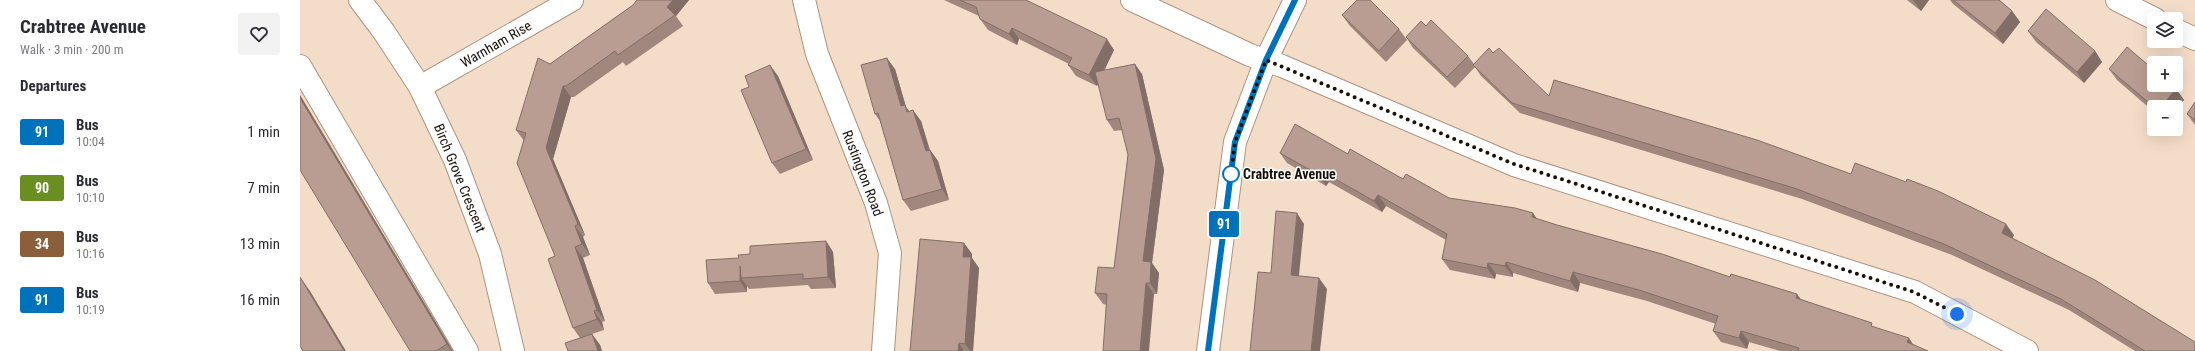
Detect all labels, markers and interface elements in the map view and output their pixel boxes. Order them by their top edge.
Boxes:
map controls [2147,12,2183,136]
button: layers [2147,12,2183,48]
button: heart [238,13,280,55]
text: Crabtree Avenue [20,15,146,38]
street label: Warnham Rise [458,17,535,71]
text: Walk · 3 min · 200 m [20,42,124,57]
button: + [2147,56,2183,92]
text: Departures [20,77,86,95]
button: − [2147,100,2183,136]
text: Bus [76,116,99,134]
street label: Birch Grove Crescent [431,122,489,234]
text: 1 min [247,123,280,141]
text: 91 [35,124,49,140]
street label: Rustington Road [839,128,887,218]
text: 10:04 [76,134,105,149]
marker: Crabtree Avenue [1222,165,1240,183]
place label: Crabtree Avenue [1243,166,1336,182]
text: Bus [76,172,99,190]
text: 7 min [247,179,280,197]
text: 90 [35,180,49,196]
text: 10:10 [76,190,105,205]
line badge: 91 [1206,211,1242,237]
text: 91 [1217,216,1231,232]
text: Bus [76,228,99,246]
text: 13 min [240,235,280,253]
text: 34 [35,236,49,252]
text: 10:16 [76,246,105,261]
text: Bus [76,284,99,302]
text: 16 min [240,291,280,309]
text: 91 [35,292,49,308]
text: 10:19 [76,302,105,317]
your location [1947,304,1967,324]

